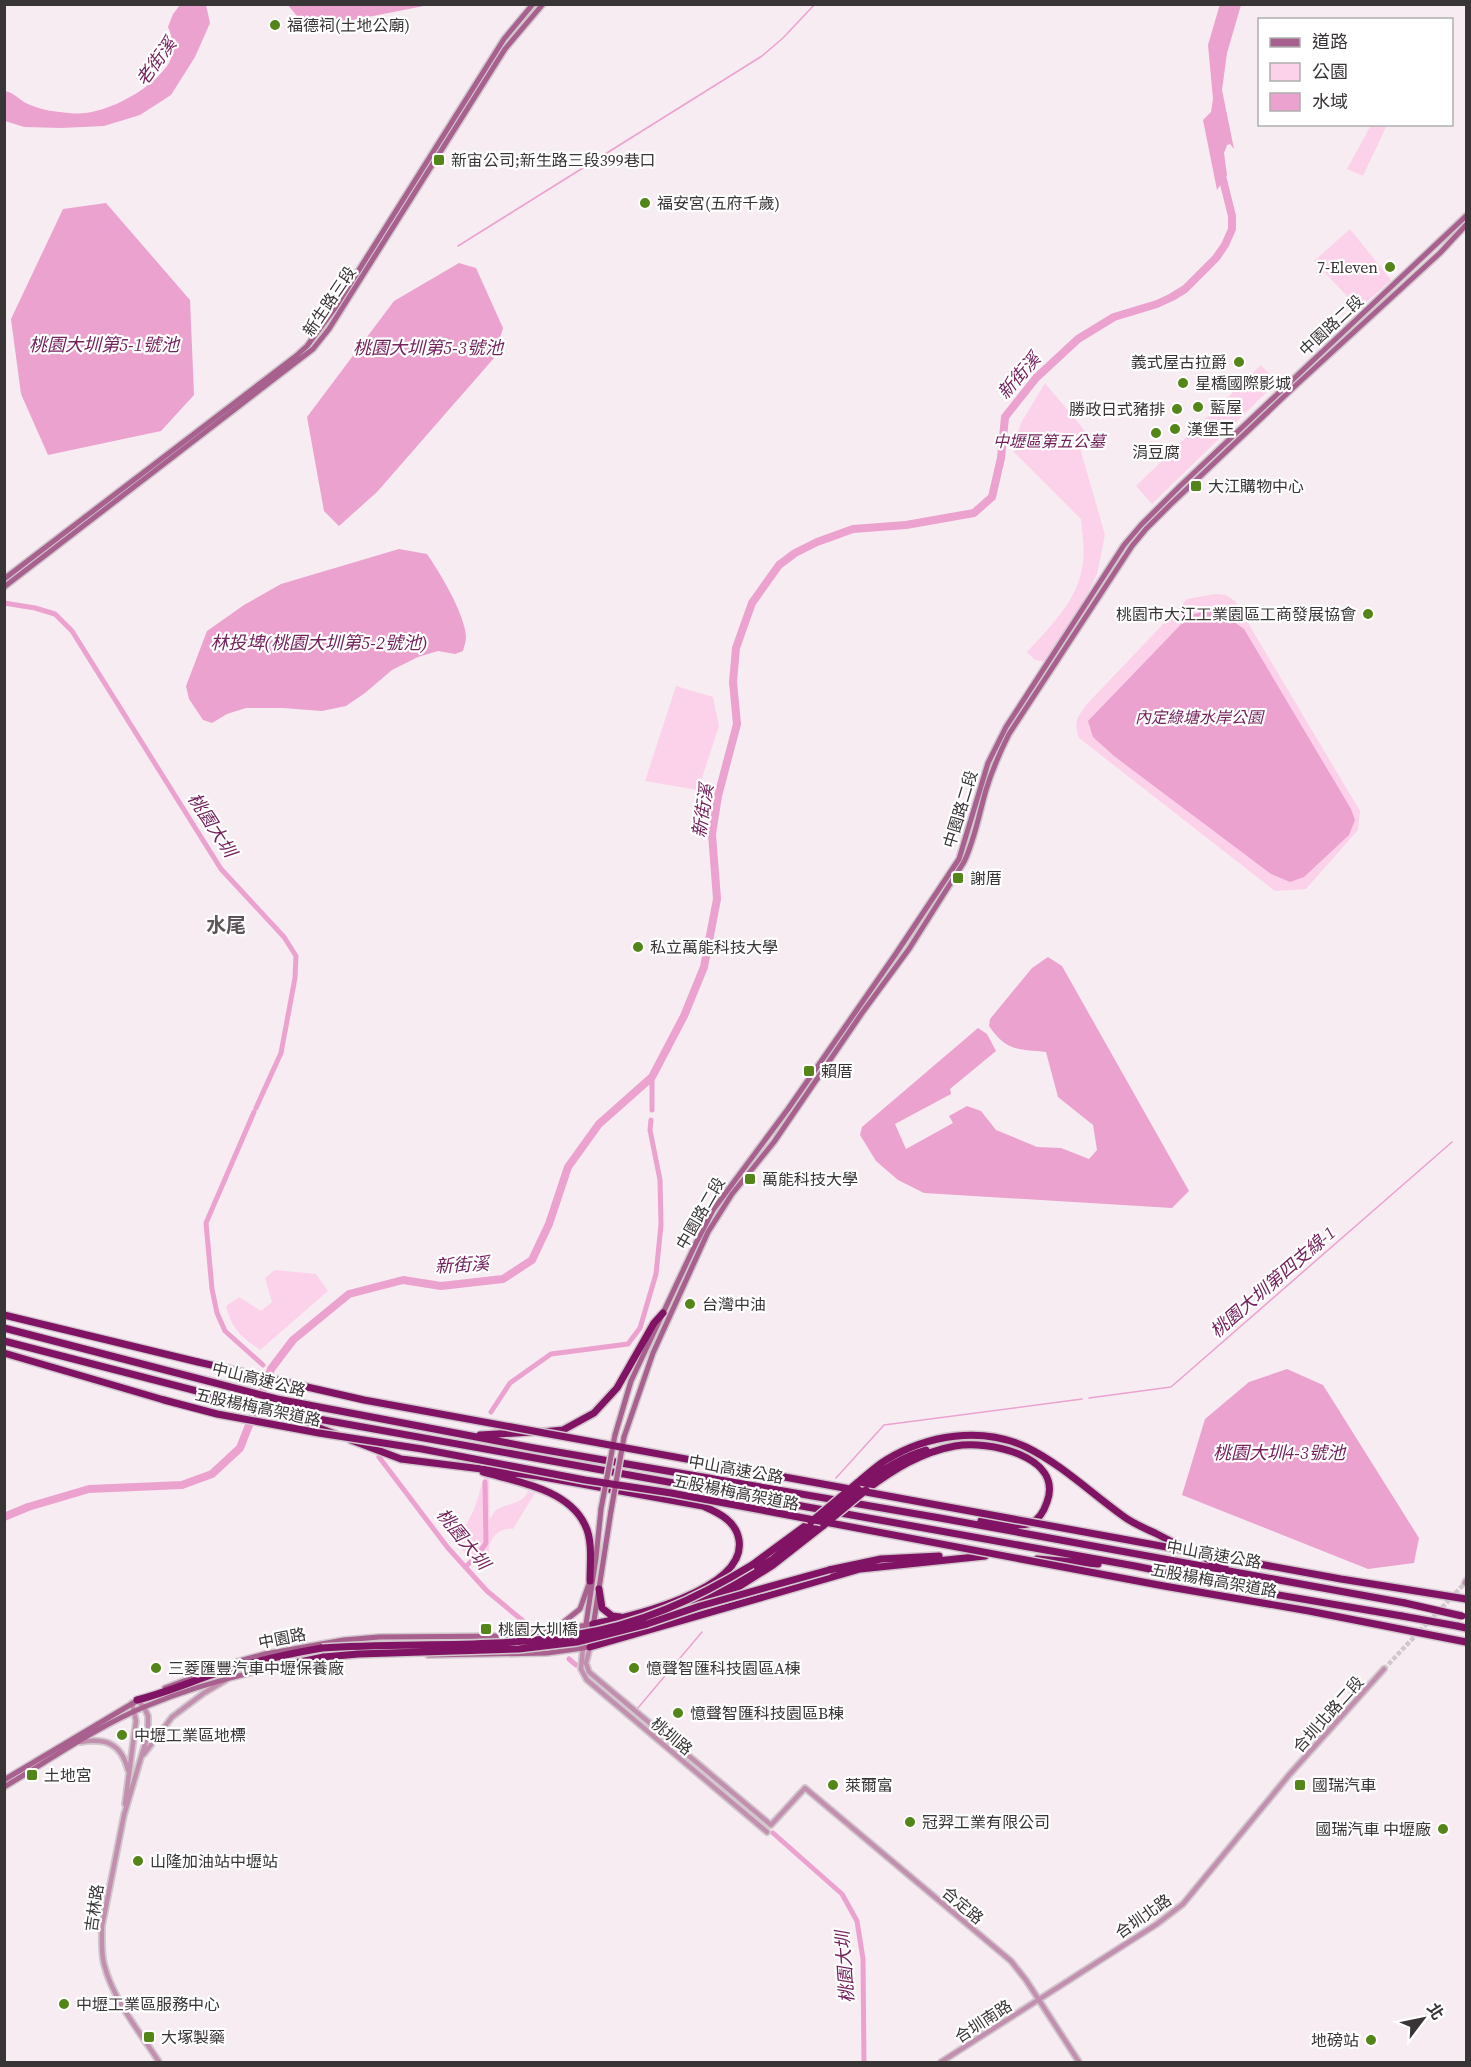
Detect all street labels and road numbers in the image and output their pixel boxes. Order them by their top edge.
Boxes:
street label: 新生路三段 [298,262,360,340]
street label: 中園路二段 [1294,290,1368,360]
street label: 中園路二段 [938,768,982,850]
street label: 中園路二段 [670,1173,730,1253]
street label: 中山高速公路 [210,1357,308,1401]
street label: 五股楊梅高架道路 [193,1383,323,1431]
street label: 中山高速公路 [687,1450,785,1488]
street label: 五股楊梅高架道路 [671,1469,801,1515]
street label: 中山高速公路 [1165,1535,1263,1573]
street label: 五股楊梅高架道路 [1149,1558,1279,1602]
street label: 中園路 [256,1623,308,1653]
street label: 合圳北路二段 [1288,1671,1368,1757]
street label: 桃圳路 [647,1712,697,1760]
street label: 合定路 [938,1881,988,1929]
street label: 吉林路 [80,1883,108,1933]
street label: 合圳北路 [1110,1889,1176,1943]
street label: 合圳南路 [950,1994,1016,2048]

